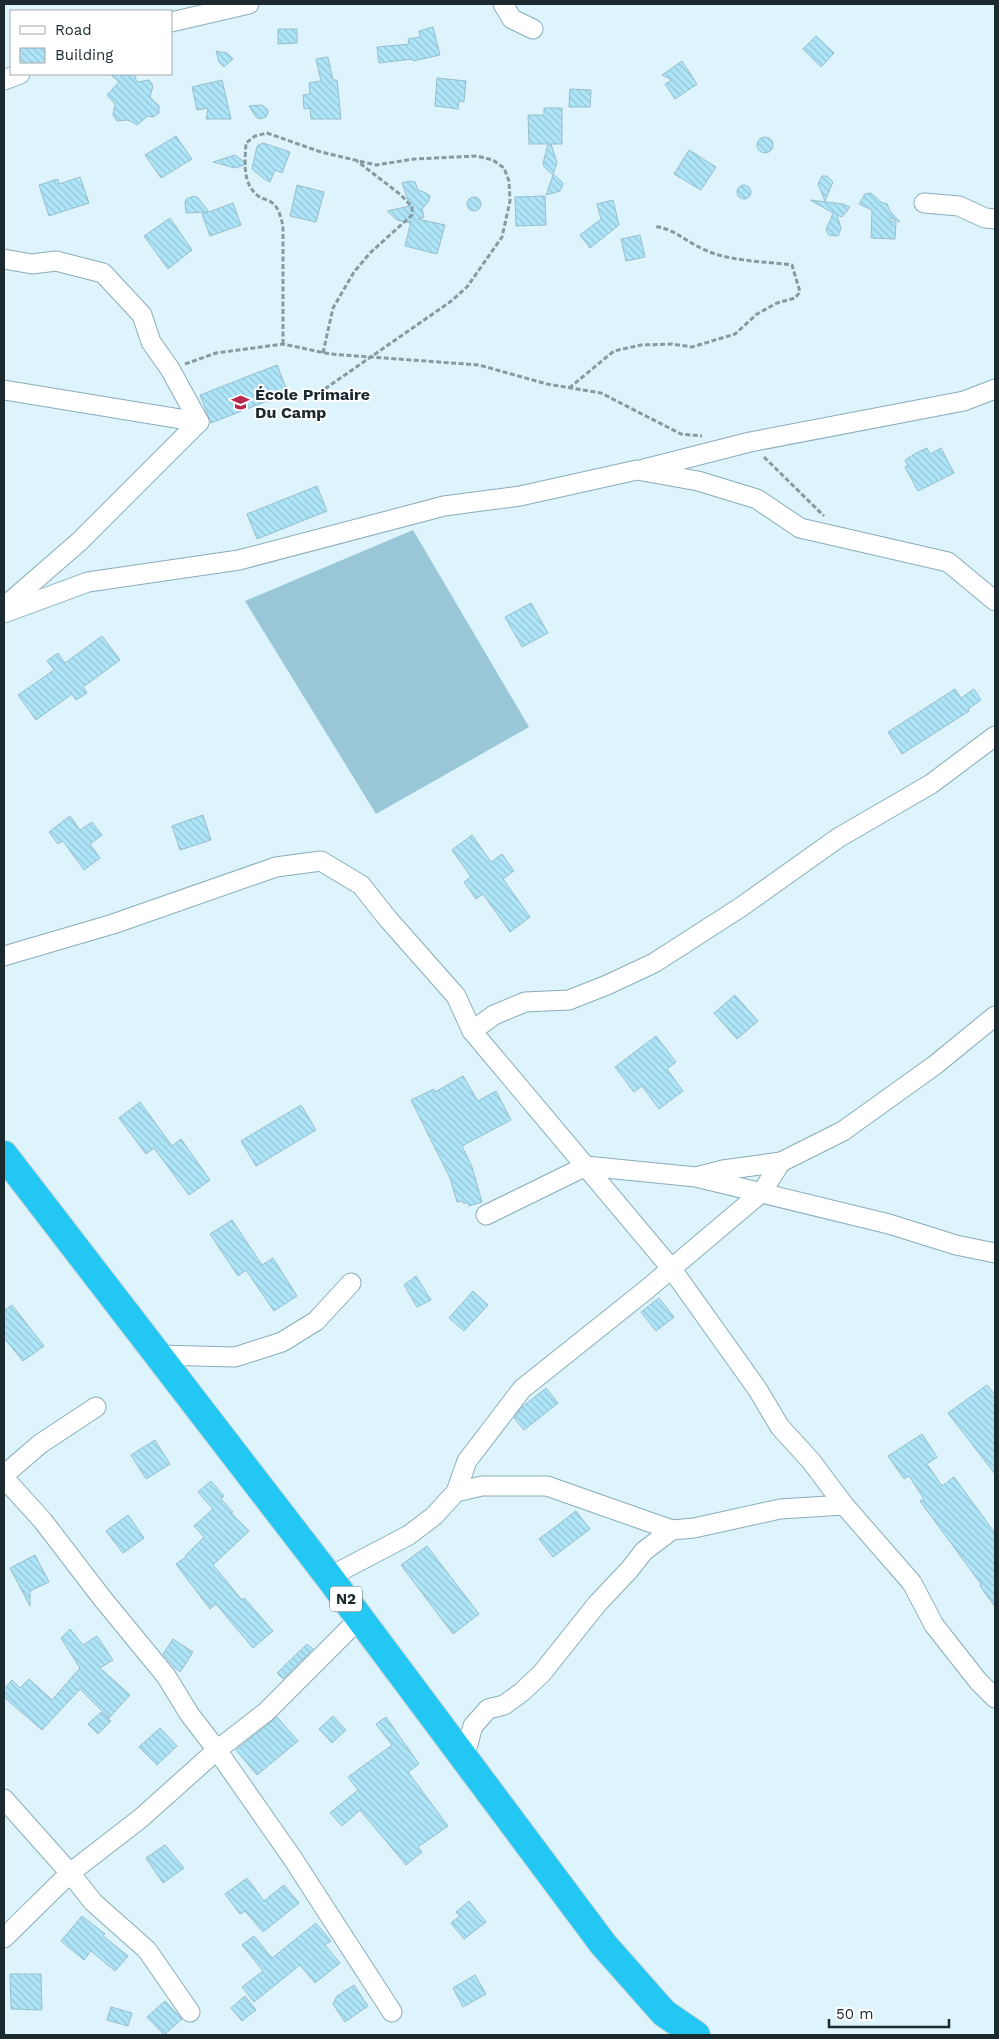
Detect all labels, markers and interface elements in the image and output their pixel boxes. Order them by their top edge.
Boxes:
legend [10,10,172,75]
text: Road [55,21,92,39]
text: Building [55,46,113,64]
place label: École Primaire Du Camp [255,385,370,422]
school or university icon: École Primaire Du Camp [231,393,251,413]
road number: N2 [330,1586,362,1612]
scale bar [829,1996,949,2028]
text: 50 m [836,2005,873,2023]

